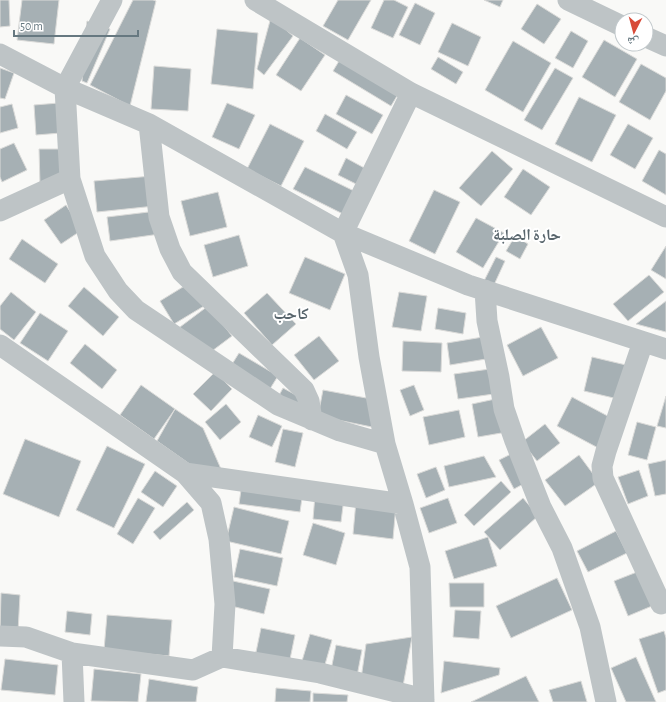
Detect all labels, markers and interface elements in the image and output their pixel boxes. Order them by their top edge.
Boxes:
scale bar [14,12,138,38]
north arrow [614,12,654,52]
text: 50 m [20,20,43,32]
text: ش [626,33,640,48]
district label: حارة الصلبة [493,227,561,244]
district label: كاحب [273,306,309,323]

